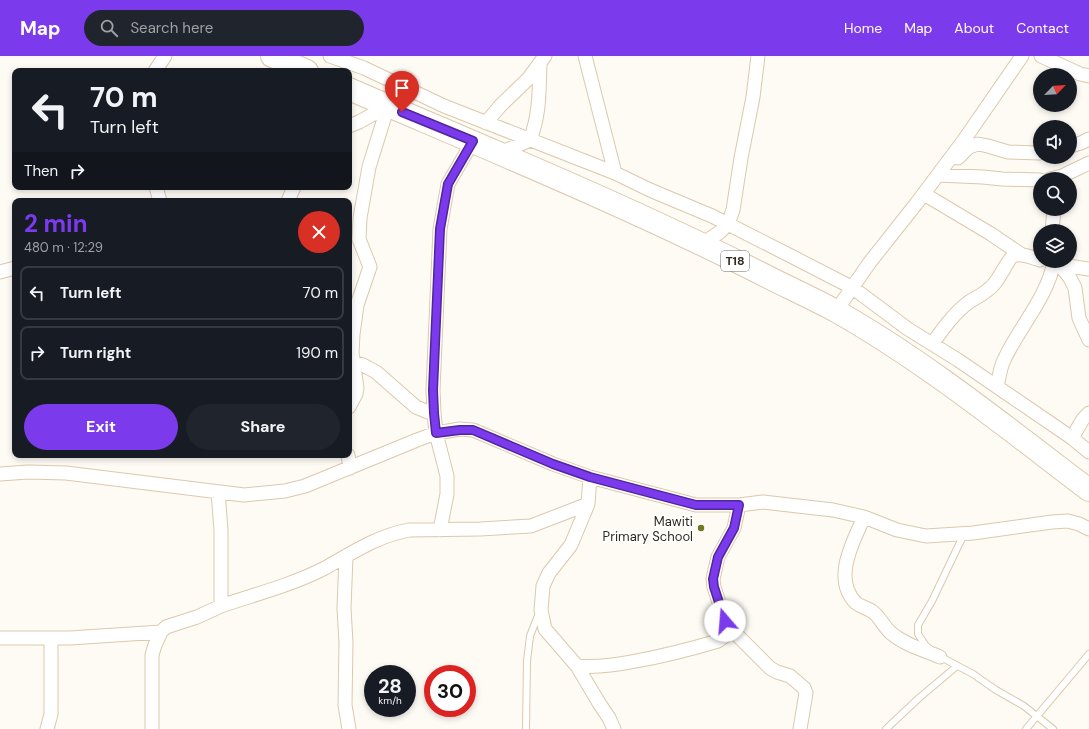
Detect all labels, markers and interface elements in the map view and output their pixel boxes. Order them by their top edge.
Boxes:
search box [84,10,364,46]
text: Map [20,16,60,41]
icon: search [98,17,120,39]
text: Search here [130,18,213,38]
text: Home [844,19,882,37]
text: Map [904,19,932,37]
text: About [954,19,994,37]
text: Contact [1016,19,1069,37]
north arrow [1033,68,1077,112]
map controls [1033,68,1077,268]
pin [385,71,419,112]
icon: arrive [391,77,413,99]
text: 70 m [90,79,158,116]
icon: left [24,84,76,136]
text: Turn left [90,115,159,139]
button: sound [1033,120,1077,164]
icon: right [66,160,88,182]
text: Then [24,161,58,181]
button: search [1033,172,1077,216]
text: 2 min [24,208,87,239]
button: close [298,211,340,253]
button: layers [1033,224,1077,268]
text: 480 m · 12:29 [24,239,103,256]
road number: T18 [721,251,749,271]
icon: left [26,282,48,304]
text: Turn left [60,283,121,303]
text: 70 m [303,283,338,303]
icon: right [26,342,48,364]
text: Turn right [60,343,131,363]
text: 190 m [296,343,338,363]
button: Exit [24,404,178,450]
button: Share [186,404,340,450]
place label: Mawiti Primary School [603,513,693,545]
marker: Mawiti Primary School [696,523,706,533]
position arrow [704,600,746,642]
speed limit sign: 30 [424,665,476,717]
text: 28 [378,673,402,699]
text: km/h [378,694,402,707]

